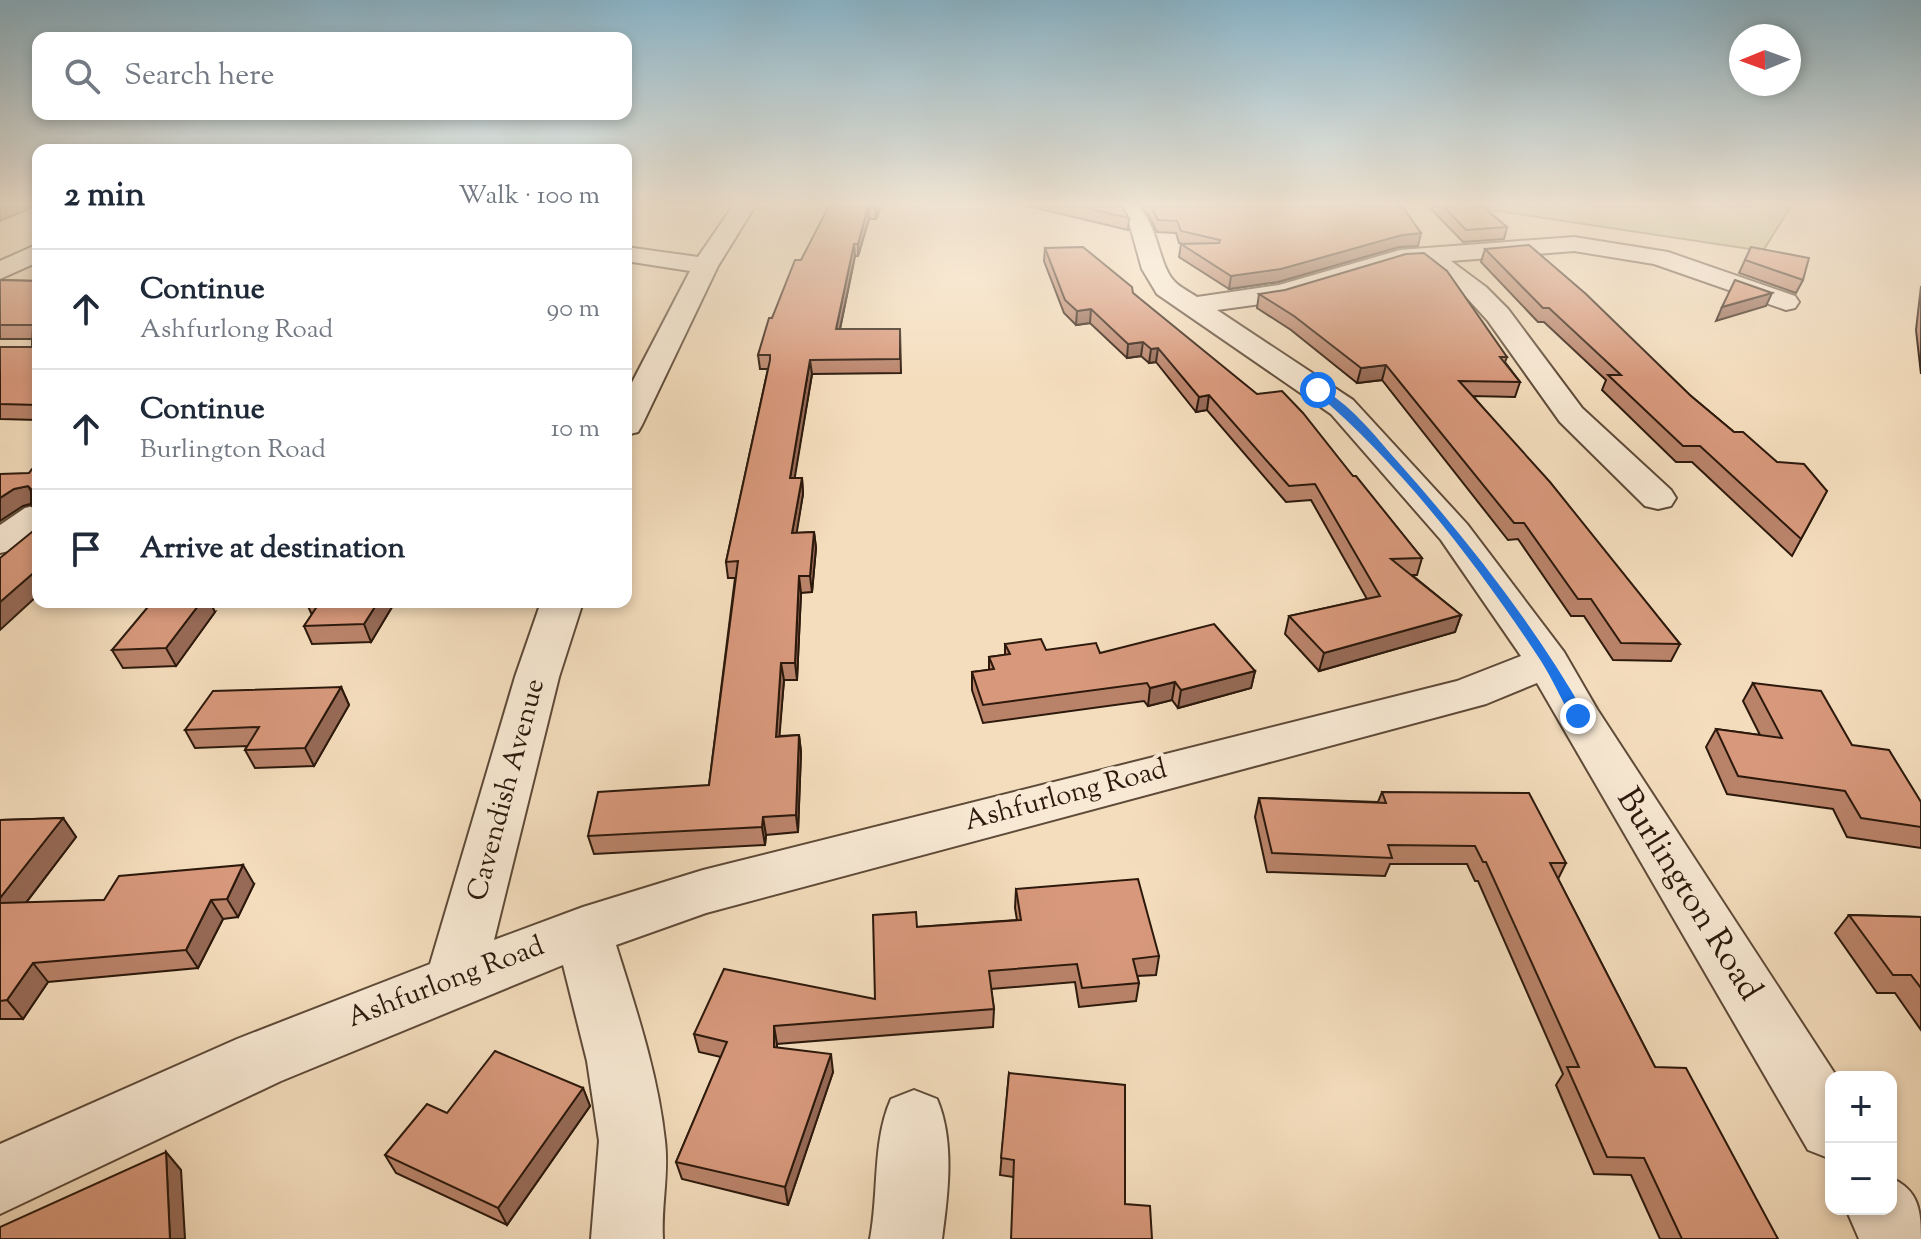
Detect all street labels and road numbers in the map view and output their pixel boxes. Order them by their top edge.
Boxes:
street label: Cavendish Avenue [458,674,556,906]
street label: Ashfurlong Road [960,750,1172,842]
street label: Burlington Road [1603,779,1773,1011]
street label: Ashfurlong Road [342,927,550,1039]

